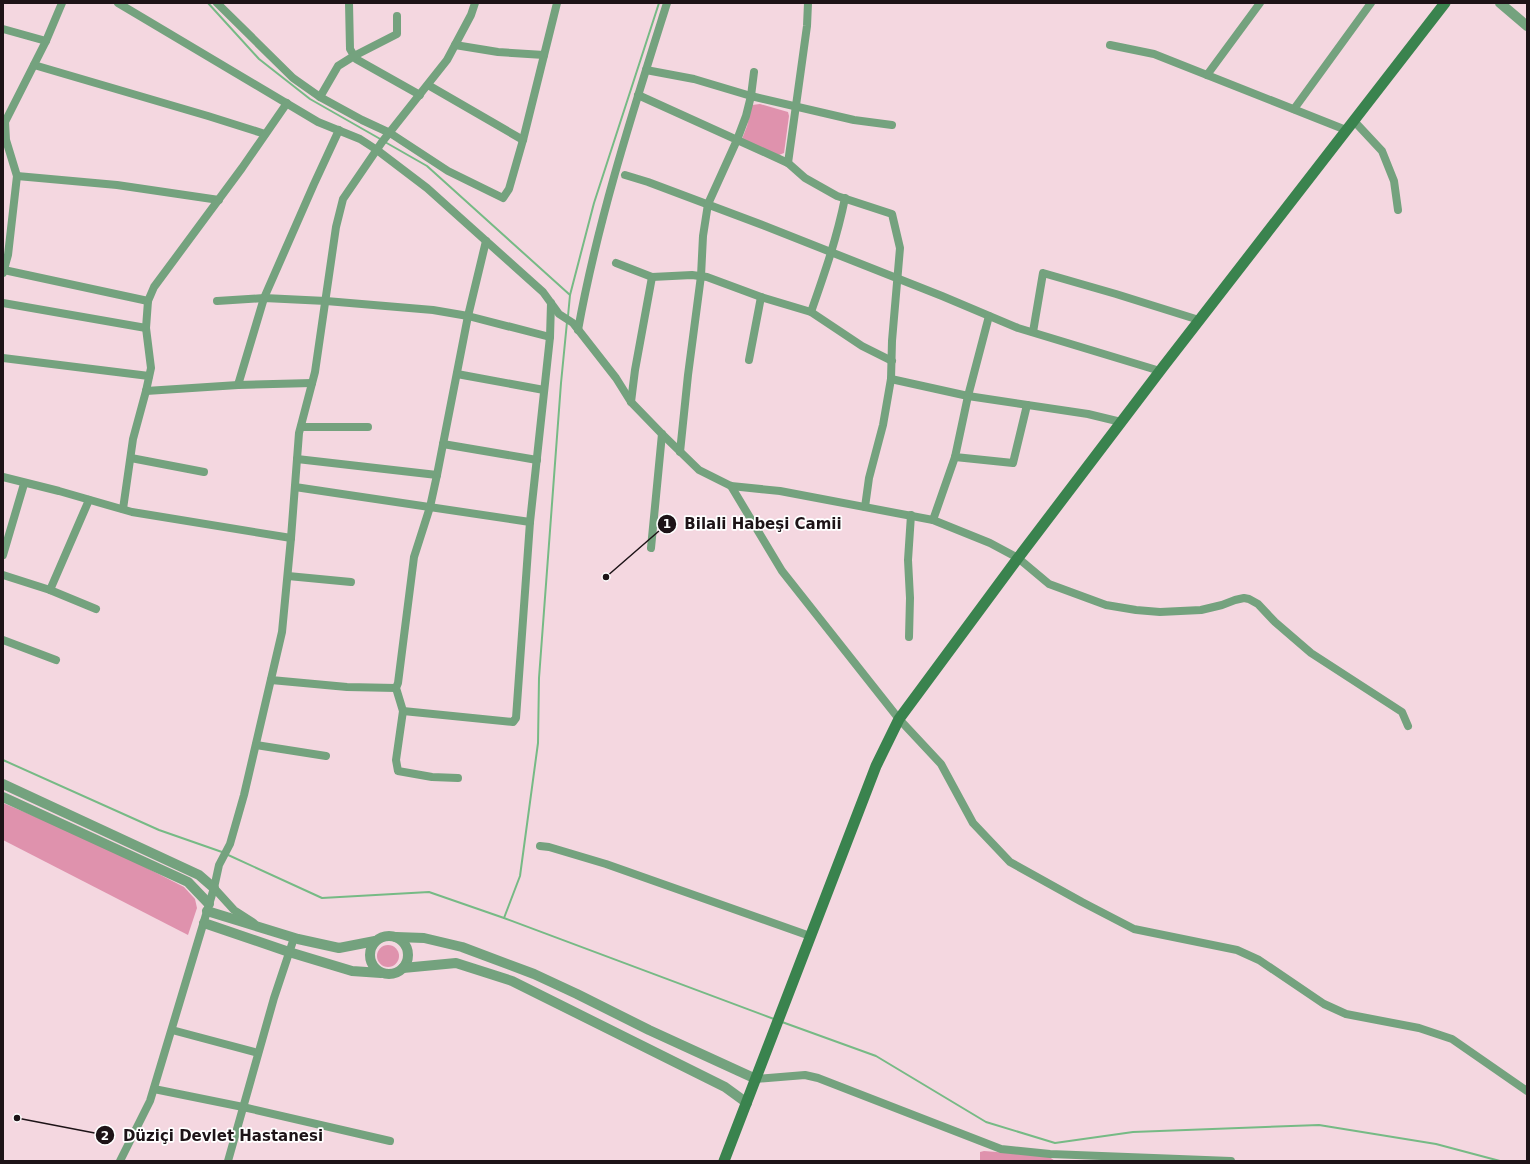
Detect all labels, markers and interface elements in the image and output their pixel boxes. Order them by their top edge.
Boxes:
callout: Bilali Habeşi Camii [657,510,850,537]
text: Bilali Habeşi Camii [684,515,842,533]
text: 1 [663,517,671,531]
callout: Düziçi Devlet Hastanesi [95,1122,331,1149]
text: Düziçi Devlet Hastanesi [123,1127,323,1145]
text: 2 [101,1129,109,1143]

